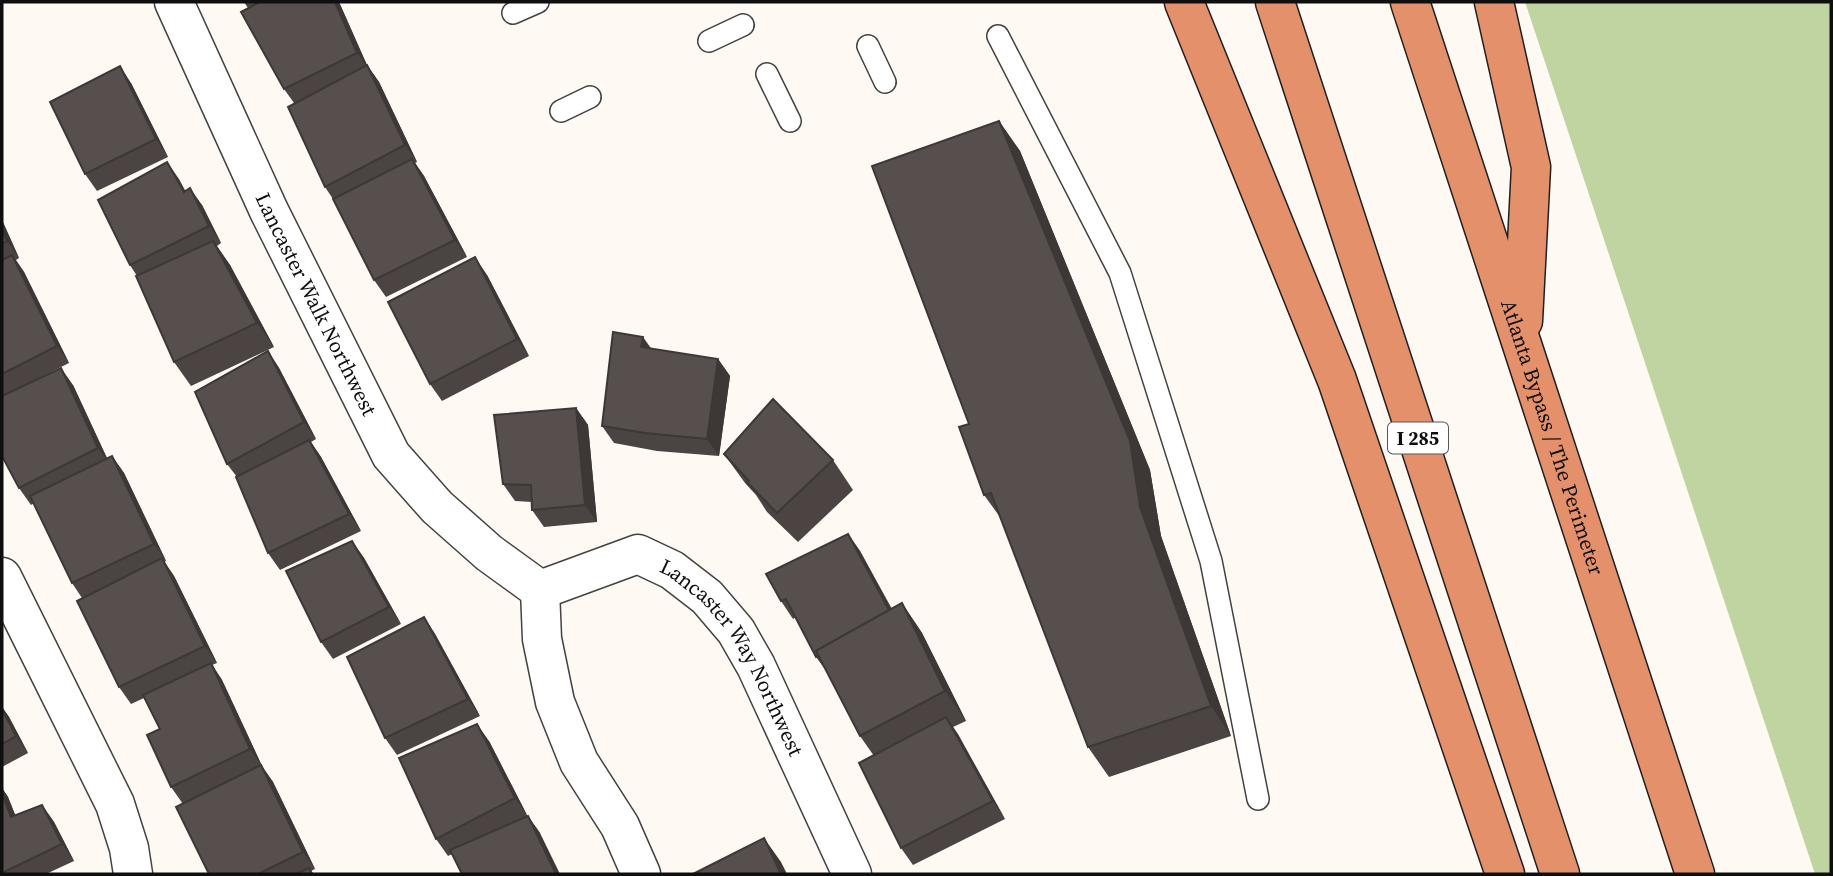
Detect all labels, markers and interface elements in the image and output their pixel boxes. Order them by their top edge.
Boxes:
street label: Lancaster Walk Northwest [249,188,384,421]
street label: Atlanta Bypass / The Perimeter [1494,296,1611,579]
road number: I 285 [1388,422,1448,453]
street label: Lancaster Way Northwest [655,551,811,761]

